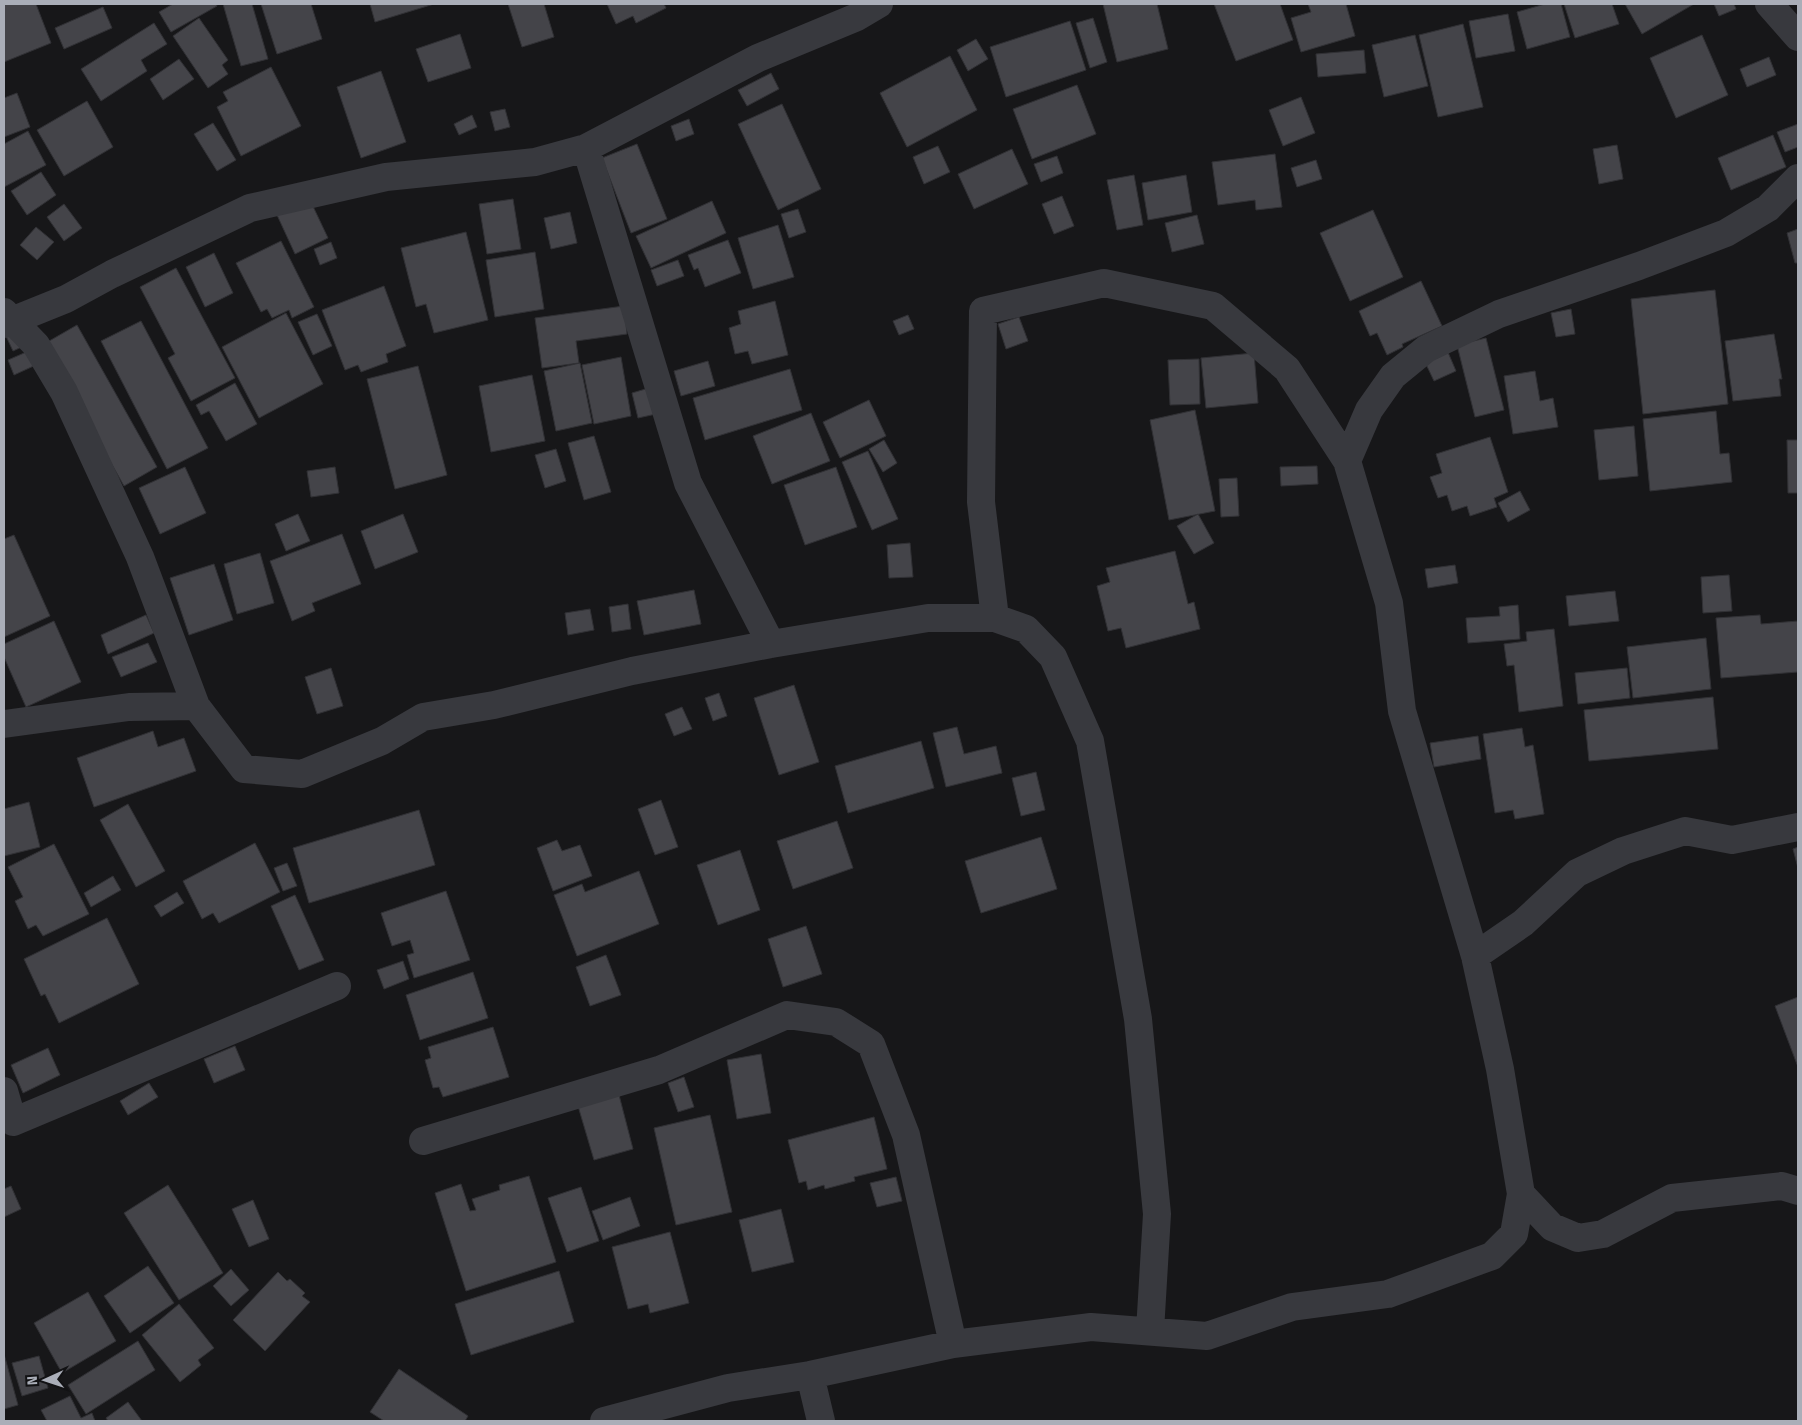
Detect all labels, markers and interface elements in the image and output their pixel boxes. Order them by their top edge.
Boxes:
north arrow [20,1355,70,1405]
text: N [24,1376,41,1386]

